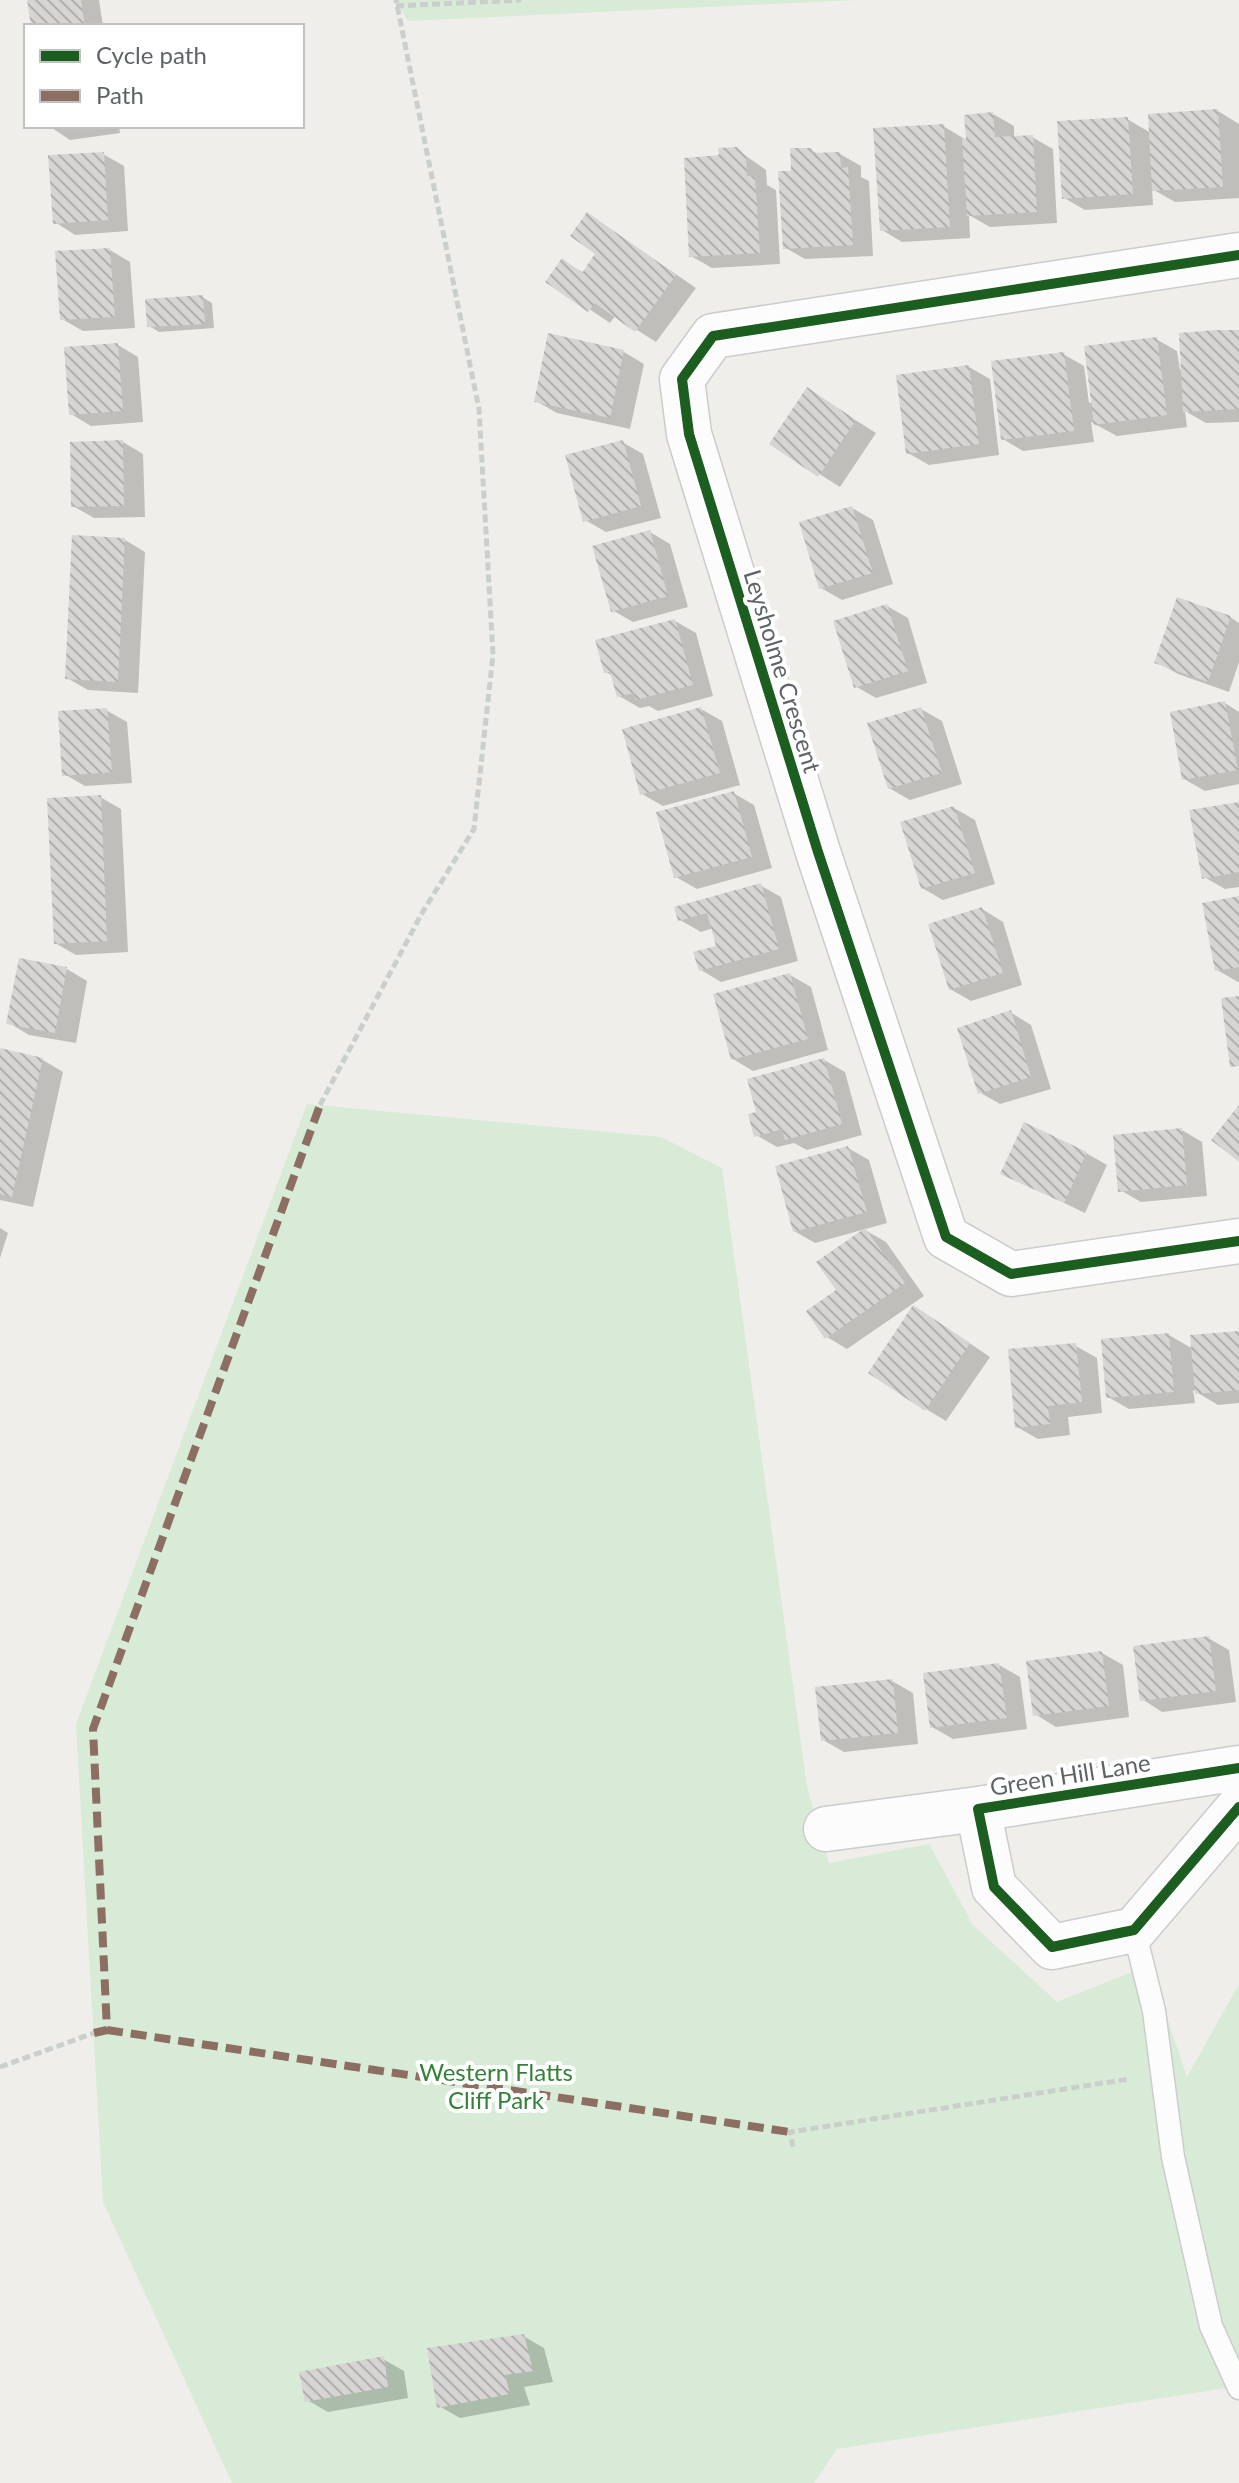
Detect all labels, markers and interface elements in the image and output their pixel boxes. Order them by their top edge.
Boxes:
legend [24,24,304,128]
text: Cycle path [96,40,207,69]
text: Path [96,80,144,109]
street label: Leysholme Crescent [738,566,828,776]
street label: Green Hill Lane [988,1747,1152,1801]
park label: Western Flatts Cliff Park [419,2057,573,2114]

